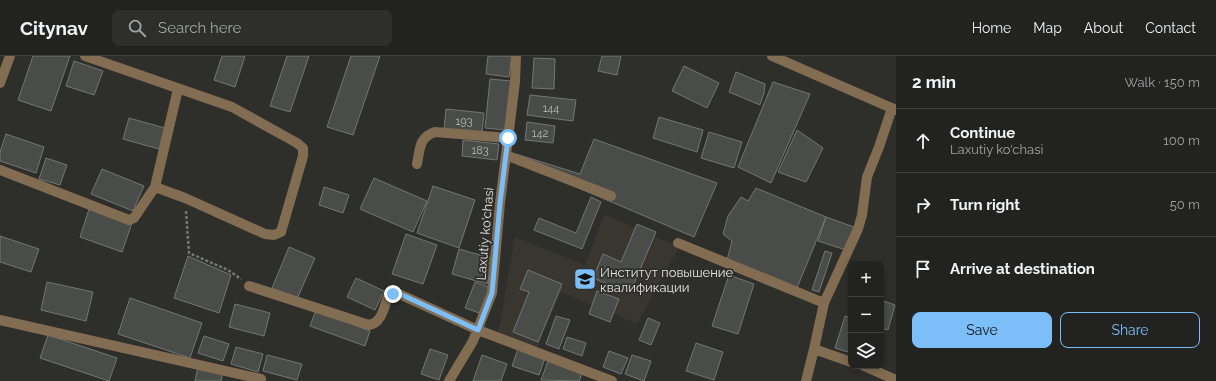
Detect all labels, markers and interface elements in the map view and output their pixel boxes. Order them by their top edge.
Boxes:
search box [112,10,392,46]
text: Citynav [20,17,88,39]
icon: search [126,17,148,39]
text: Search here [158,19,241,37]
text: Home [972,20,1011,36]
text: Map [1033,20,1062,36]
text: About [1084,20,1123,36]
text: Contact [1145,20,1196,36]
text: 2 min [912,72,956,92]
text: Walk · 150 m [1125,75,1200,90]
house number: 144 [543,102,559,115]
house number: 193 [455,115,473,128]
text: Continue [950,124,1015,142]
house number: 142 [532,127,548,140]
route start [499,129,517,147]
icon: ahead [912,130,934,152]
text: 100 m [1163,133,1200,148]
text: Laxutiy ko'chasi [950,142,1043,157]
house number: 183 [471,144,489,157]
street label: Laxutiy ko'chasi [473,187,497,281]
icon: right [912,194,934,216]
text: Turn right [950,196,1020,214]
text: 50 m [1170,197,1200,212]
icon: arrive [912,258,934,280]
text: Arrive at destination [950,260,1095,278]
map controls [848,261,884,369]
button: + [848,261,884,297]
place label: Институт повышение квалификации [600,265,733,295]
school or university icon: Институт повышение квалификации [572,266,598,292]
route end [384,285,402,303]
button: − [848,297,884,333]
button: Save [912,312,1052,348]
button: Share [1060,312,1200,348]
button: layers [848,333,884,369]

